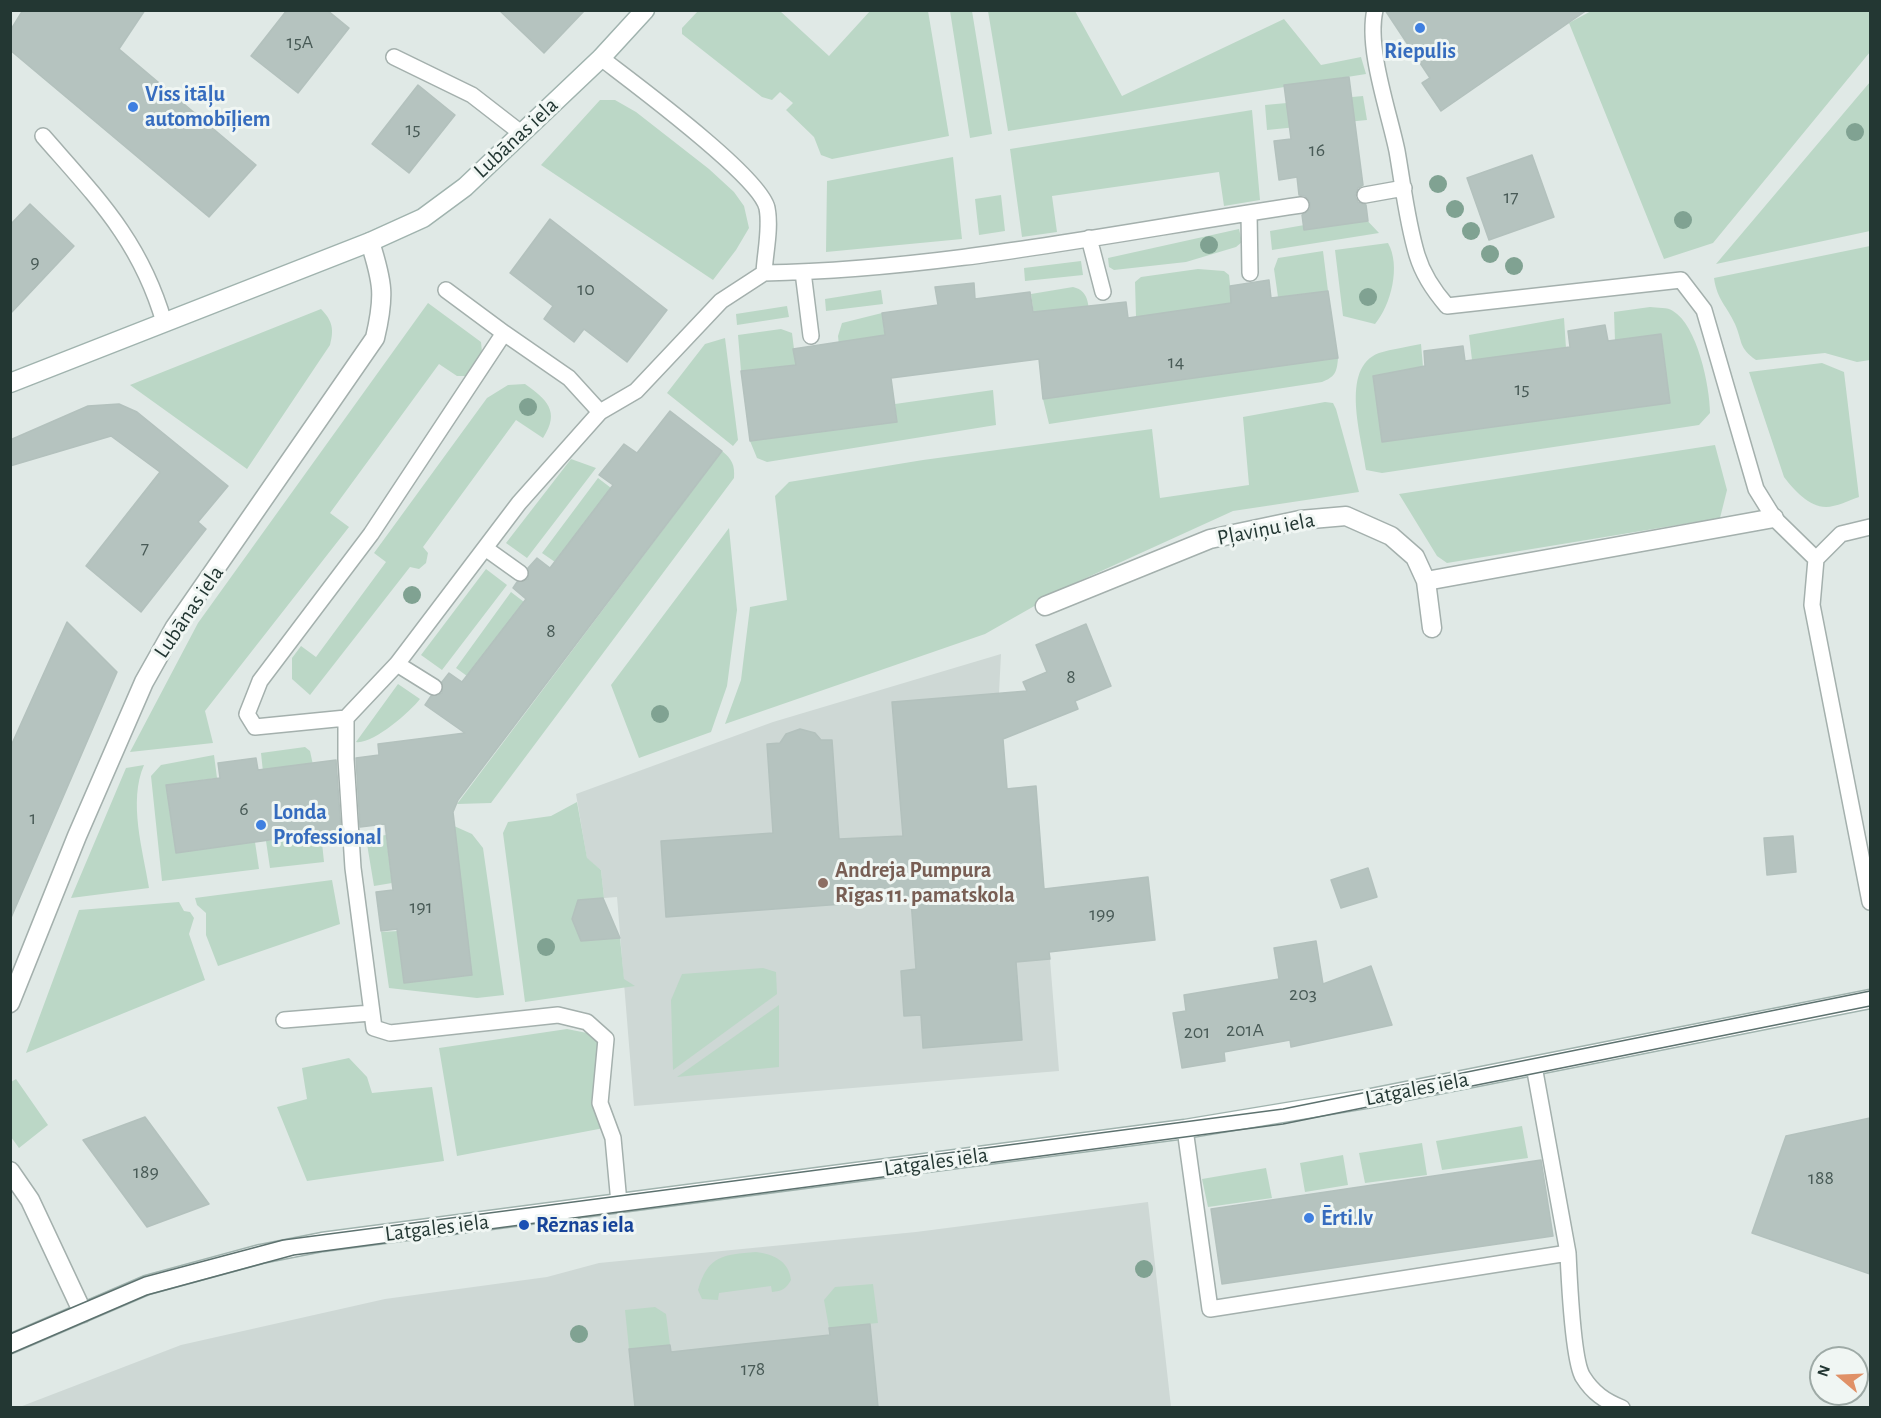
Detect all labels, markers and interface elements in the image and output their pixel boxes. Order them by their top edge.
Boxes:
marker: Riepulis [1413,21,1427,35]
house number: 15A [287,30,313,54]
place label: Riepulis [1384,38,1456,64]
place label: Viss itāļu automobīļiem [145,81,271,132]
street label: Lubānas iela [468,92,564,184]
marker: Viss itāļu automobīļiem [126,100,140,114]
house number: 15 [405,117,421,141]
house number: 16 [1309,138,1325,162]
house number: 17 [1503,185,1519,209]
house number: 9 [30,250,40,274]
house number: 10 [577,277,595,301]
house number: 14 [1168,350,1184,374]
house number: 15 [1514,377,1530,401]
street label: Pļaviņu iela [1215,507,1317,551]
house number: 7 [141,536,149,560]
street label: Lubānas iela [148,561,230,663]
house number: 8 [546,619,556,643]
house number: 8 [1066,665,1076,689]
house number: 6 [239,797,249,821]
place label: Londa Professional [273,799,382,850]
house number: 1 [30,806,36,830]
marker: Londa Professional [254,818,268,832]
place label: Andreja Pumpura Rīgas 11. pamatskola [835,857,1015,908]
marker: Andreja Pumpura Rīgas 11. pamatskola [816,876,830,890]
house number: 191 [409,895,433,919]
house number: 199 [1089,902,1115,926]
house number: 203 [1289,982,1317,1006]
house number: 201A [1226,1018,1264,1042]
house number: 201 [1184,1020,1210,1044]
street label: Latgales iela [1363,1066,1471,1112]
street label: Latgales iela [882,1142,990,1182]
house number: 189 [133,1160,159,1184]
house number: 188 [1808,1166,1834,1190]
place label: Ērti.lv [1321,1205,1373,1231]
street label: Latgales iela [383,1209,491,1247]
marker: Ērti.lv [1302,1211,1316,1225]
place label: Rēznas iela [536,1212,634,1238]
marker: Rēznas iela [517,1218,531,1232]
north arrow [1809,1346,1869,1406]
house number: 178 [741,1357,765,1381]
text: N [1814,1363,1833,1379]

